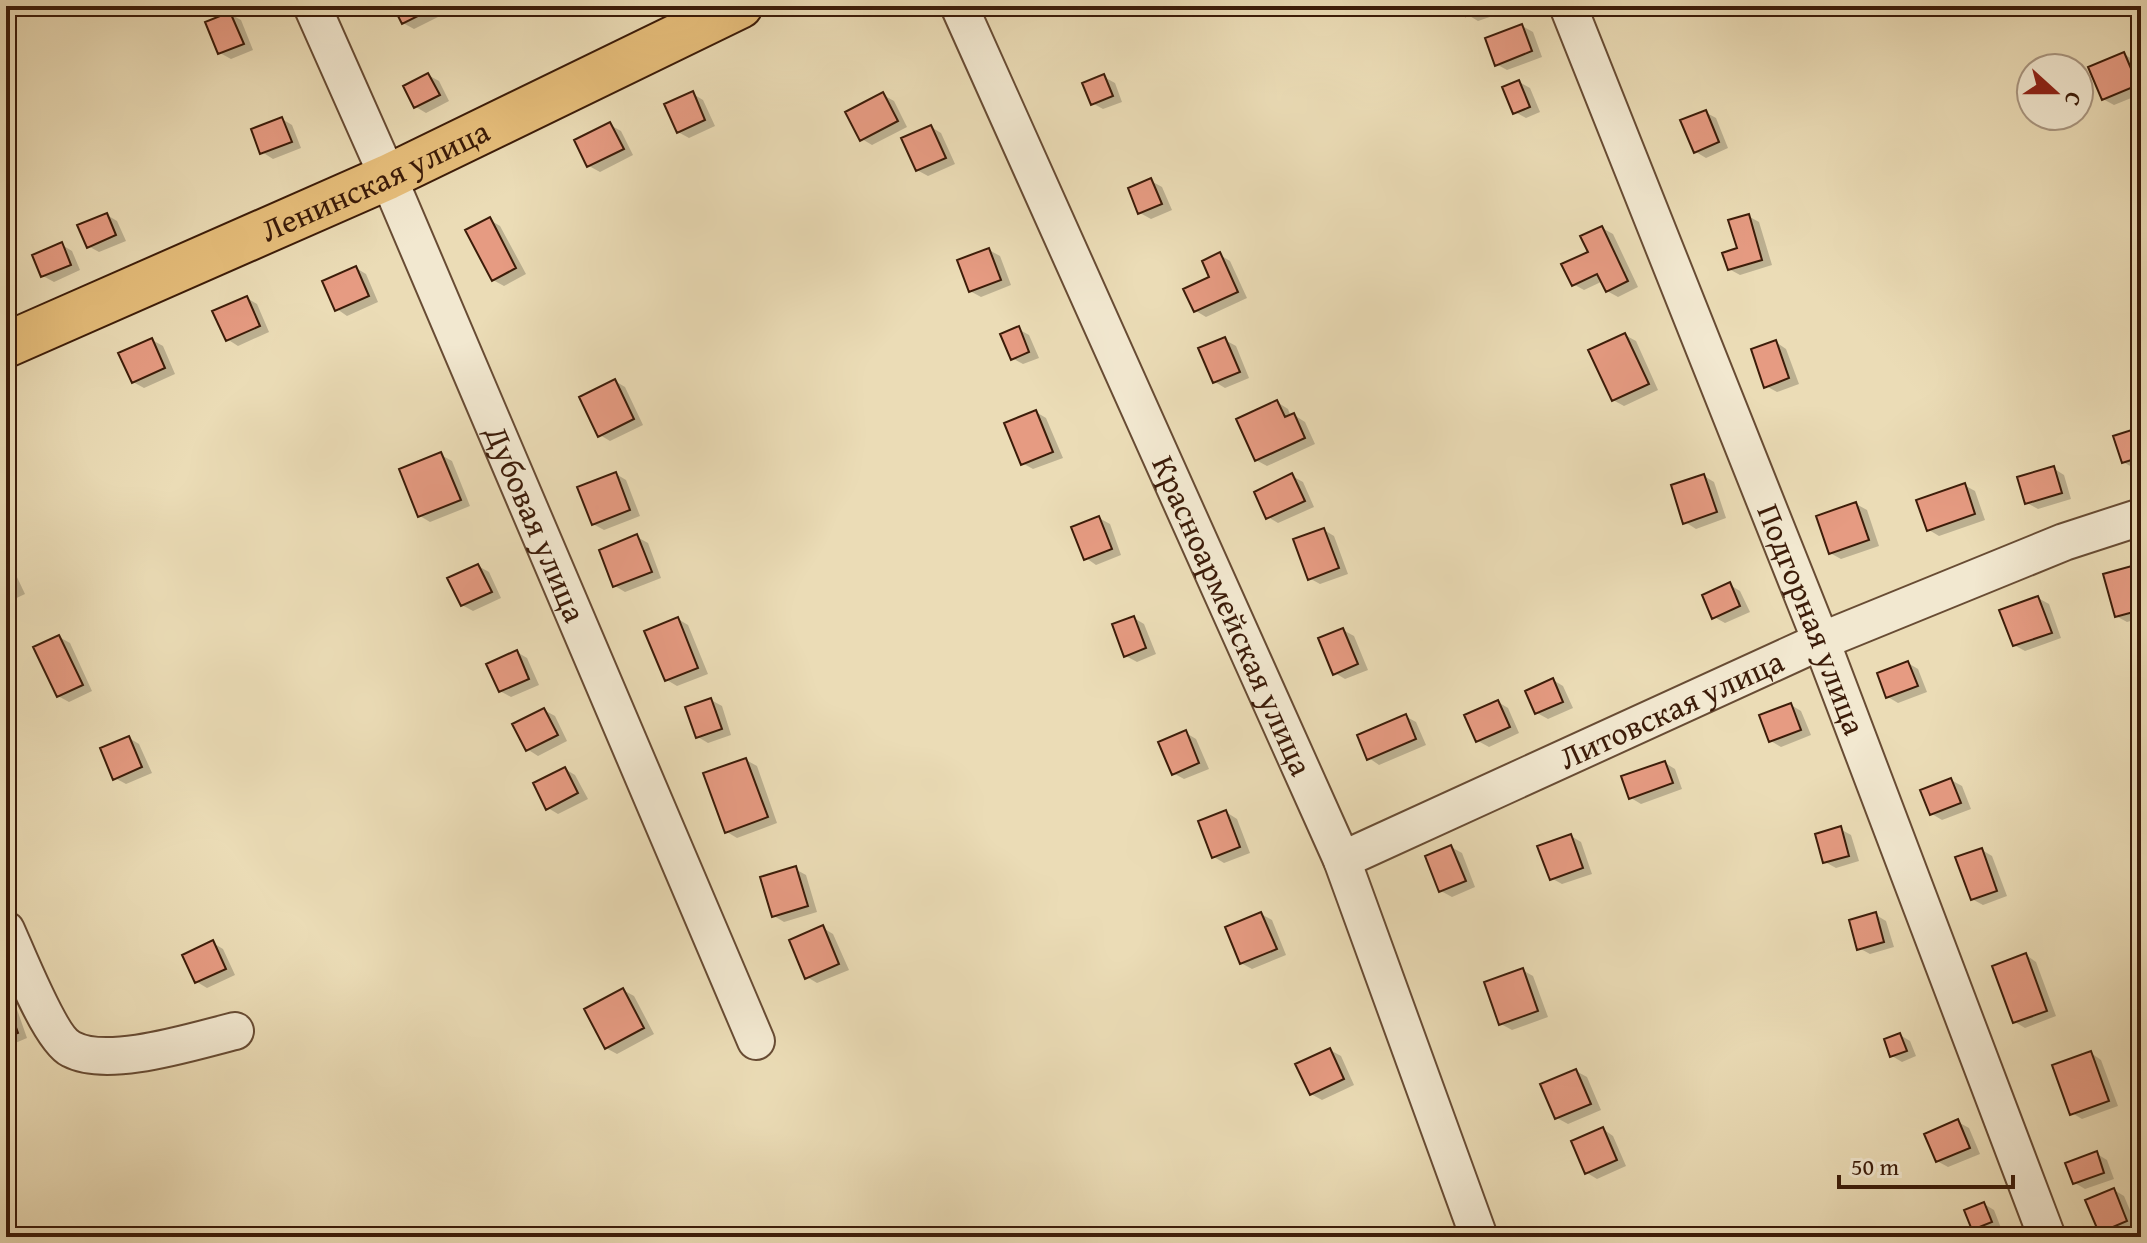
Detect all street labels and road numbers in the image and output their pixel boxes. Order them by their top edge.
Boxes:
street label: Ленинская улица [253,107,498,253]
street label: Дубовая улица [473,417,599,630]
street label: Красноармейская улица [1140,448,1325,784]
street label: Подгорная улица [1746,496,1879,742]
street label: Литовская улица [1551,637,1792,781]

